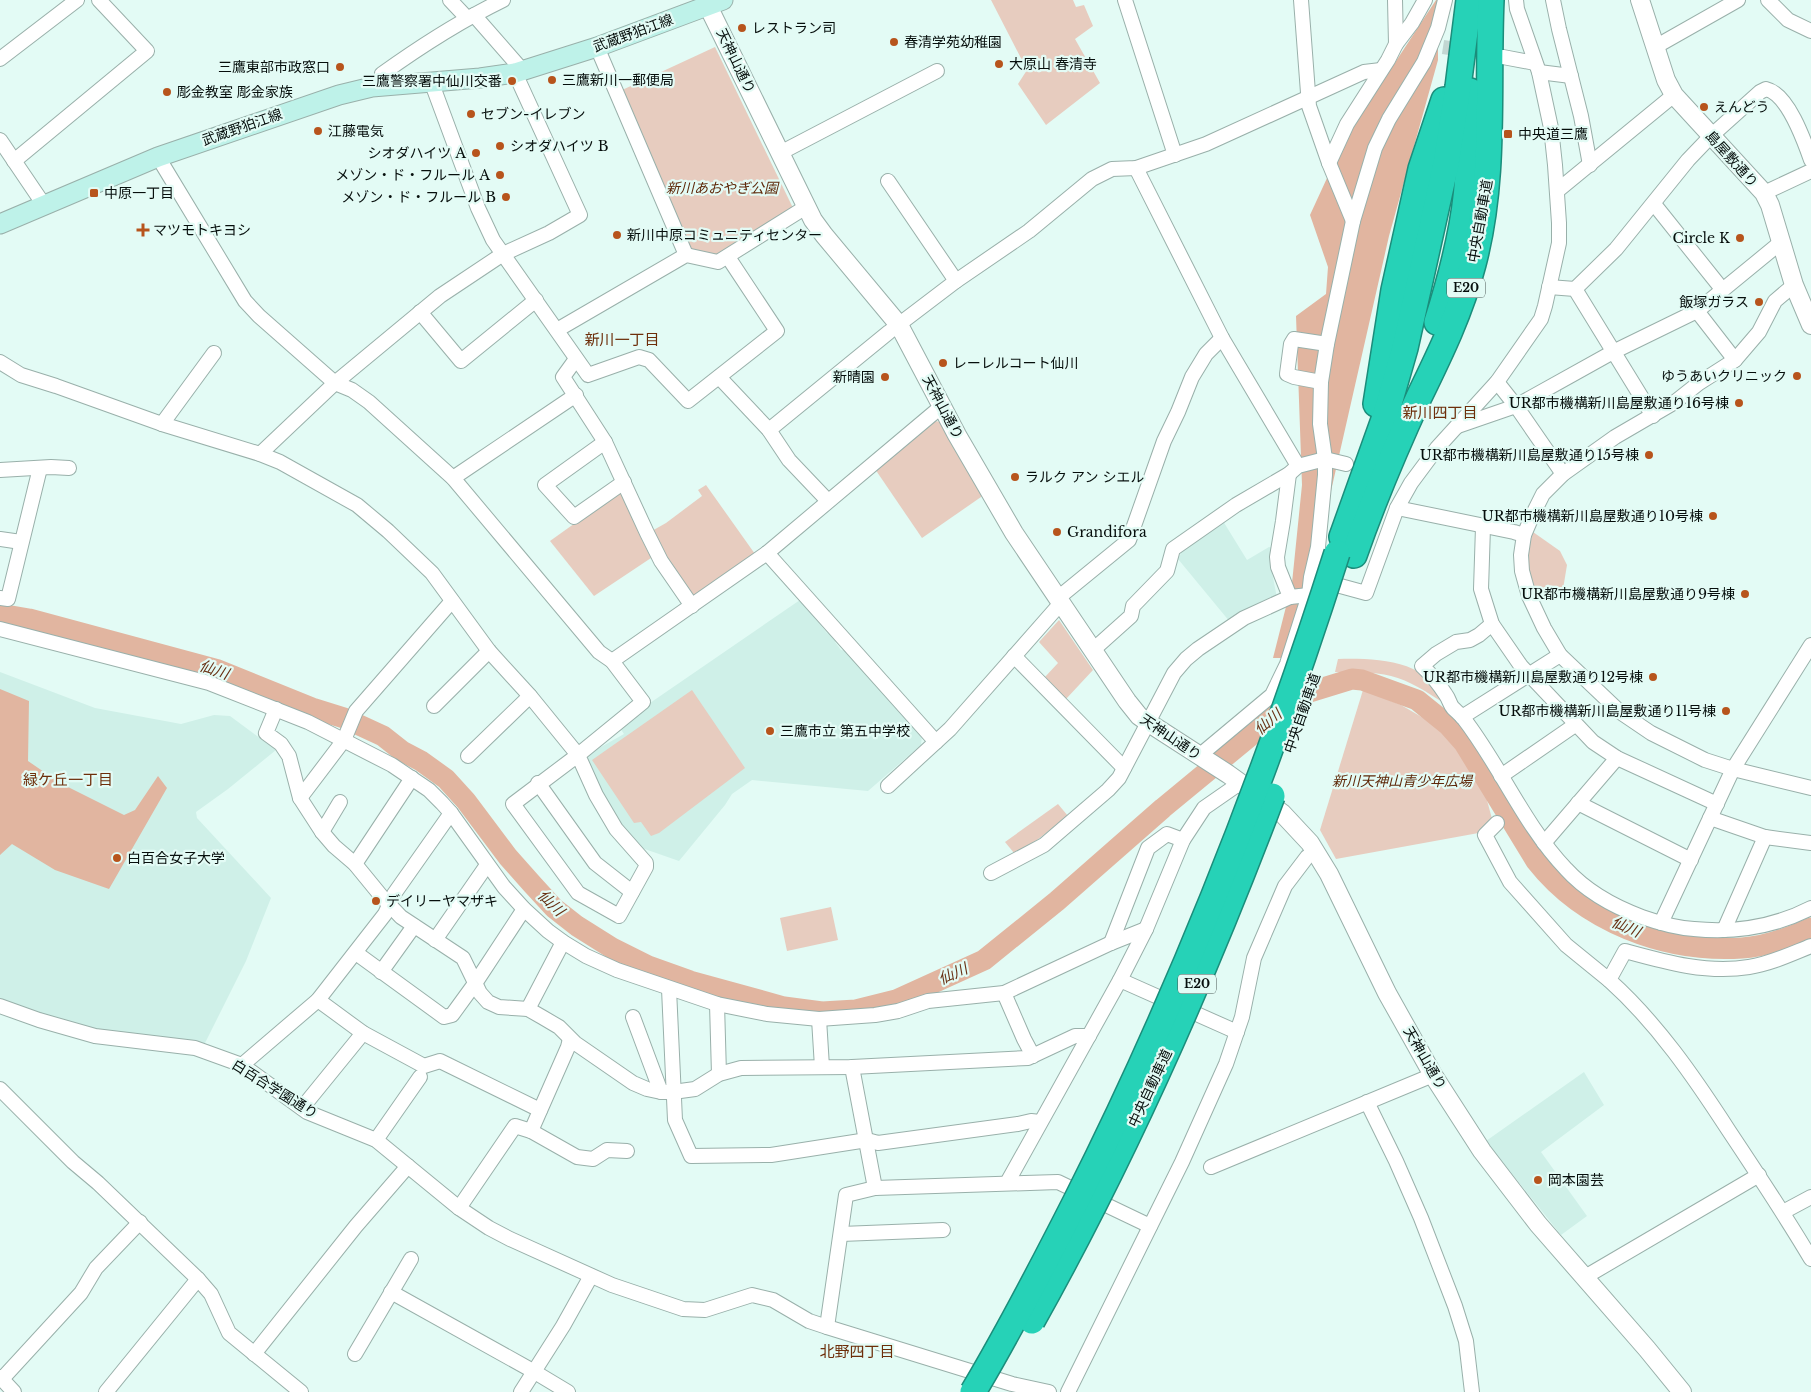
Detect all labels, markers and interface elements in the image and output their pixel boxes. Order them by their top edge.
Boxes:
street label: 武蔵野狛江線 [590,10,676,56]
place label: レストラン司 [752,19,836,37]
marker: レストラン司 [736,22,748,34]
street label: 天神山通り [713,26,759,96]
place label: 春清学苑幼稚園 [904,33,1002,51]
marker: 春清学苑幼稚園 [888,36,900,48]
place label: 大原山 春清寺 [1009,55,1097,73]
place label: 三鷹東部市政窓口 [218,58,330,76]
marker: 大原山 春清寺 [993,58,1005,70]
marker: 三鷹東部市政窓口 [334,61,346,73]
place label: 三鷹新川一郵便局 [562,71,674,89]
place label: 三鷹警察署中仙川交番 [362,72,502,90]
marker: 三鷹新川一郵便局 [546,74,558,86]
marker: 三鷹警察署中仙川交番 [506,75,518,87]
place label: 彫金教室 彫金家族 [177,83,293,101]
marker: 彫金教室 彫金家族 [161,86,173,98]
place label: えんどう [1714,98,1770,116]
marker: えんどう [1698,101,1710,113]
street label: 武蔵野狛江線 [199,105,285,149]
place label: セブン-イレブン [481,105,585,123]
marker: セブン-イレブン [465,108,477,120]
place label: 江藤電気 [328,122,384,140]
marker: 江藤電気 [312,125,324,137]
place label: 中央道三鷹 [1518,125,1588,143]
street label: 島屋敷通り [1702,127,1762,191]
marker: 中央道三鷹 [1502,128,1514,140]
place label: シオダハイツ B [510,137,609,155]
marker: シオダハイツ B [494,140,506,152]
place label: シオダハイツ A [367,144,466,162]
marker: シオダハイツ A [470,147,482,159]
place label: メゾン・ド・フルール A [335,166,490,184]
marker: メゾン・ド・フルール A [494,169,506,181]
street label: 中央自動車道 [1464,178,1496,264]
park label: 新川あおやぎ公園 [666,179,780,197]
place label: 中原一丁目 [104,184,174,202]
marker: 中原一丁目 [88,187,100,199]
place label: メゾン・ド・フルール B [341,188,496,206]
marker: メゾン・ド・フルール B [500,191,512,203]
place label: マツモトキヨシ [153,221,251,239]
marker: マツモトキヨシ [137,224,149,236]
place label: 新川中原コミュニティセンター [627,226,822,244]
marker: 新川中原コミュニティセンター [611,229,623,241]
place label: Circle K [1672,229,1731,247]
marker: Circle K [1734,232,1746,244]
road number: E20 [1447,278,1485,298]
place label: 飯塚ガラス [1679,293,1749,311]
marker: 飯塚ガラス [1753,296,1765,308]
district label: 新川一丁目 [584,330,660,349]
place label: レーレルコート仙川 [953,354,1079,372]
marker: レーレルコート仙川 [937,357,949,369]
place label: ゆうあいクリニック [1661,367,1787,385]
place label: 新晴園 [833,368,875,386]
marker: ゆうあいクリニック [1791,370,1803,382]
marker: 新晴園 [879,371,891,383]
street label: 天神山通り [919,372,967,442]
place label: UR都市機構新川島屋敷通り16号棟 [1509,394,1729,412]
marker: UR都市機構新川島屋敷通り16号棟 [1733,397,1745,409]
district label: 新川四丁目 [1402,403,1478,422]
place label: UR都市機構新川島屋敷通り15号棟 [1420,446,1639,464]
marker: UR都市機構新川島屋敷通り15号棟 [1643,449,1655,461]
place label: ラルク アン シエル [1025,468,1144,486]
marker: ラルク アン シエル [1009,471,1021,483]
place label: UR都市機構新川島屋敷通り10号棟 [1482,507,1703,525]
marker: UR都市機構新川島屋敷通り10号棟 [1707,510,1719,522]
place label: Grandifora [1067,523,1147,541]
marker: Grandifora [1051,526,1063,538]
place label: UR都市機構新川島屋敷通り9号棟 [1521,585,1735,603]
marker: UR都市機構新川島屋敷通り9号棟 [1739,588,1751,600]
water label: 仙川 [197,656,233,684]
place label: UR都市機構新川島屋敷通り12号棟 [1423,668,1643,686]
street label: 中央自動車道 [1280,670,1324,756]
marker: UR都市機構新川島屋敷通り12号棟 [1647,671,1659,683]
place label: UR都市機構新川島屋敷通り11号棟 [1498,702,1716,720]
water label: 仙川 [1250,703,1287,739]
marker: UR都市機構新川島屋敷通り11号棟 [1720,705,1732,717]
street label: 天神山通り [1137,710,1205,764]
place label: 三鷹市立 第五中学校 [780,722,910,740]
marker: 三鷹市立 第五中学校 [764,725,776,737]
district label: 緑ケ丘一丁目 [23,770,113,789]
park label: 新川天神山青少年広場 [1332,772,1474,790]
place label: 白百合女子大学 [127,849,225,867]
marker: 白百合女子大学 [111,852,123,864]
water label: 仙川 [534,885,570,921]
place label: デイリーヤマザキ [386,892,498,910]
marker: デイリーヤマザキ [370,895,382,907]
water label: 仙川 [1609,912,1646,942]
water label: 仙川 [935,958,972,988]
road number: E20 [1178,974,1216,994]
street label: 天神山通り [1400,1023,1450,1093]
street label: 中央自動車道 [1124,1046,1176,1130]
street label: 白百合学園通り [229,1055,321,1123]
place label: 岡本園芸 [1548,1171,1604,1189]
marker: 岡本園芸 [1532,1174,1544,1186]
district label: 北野四丁目 [819,1342,895,1361]

